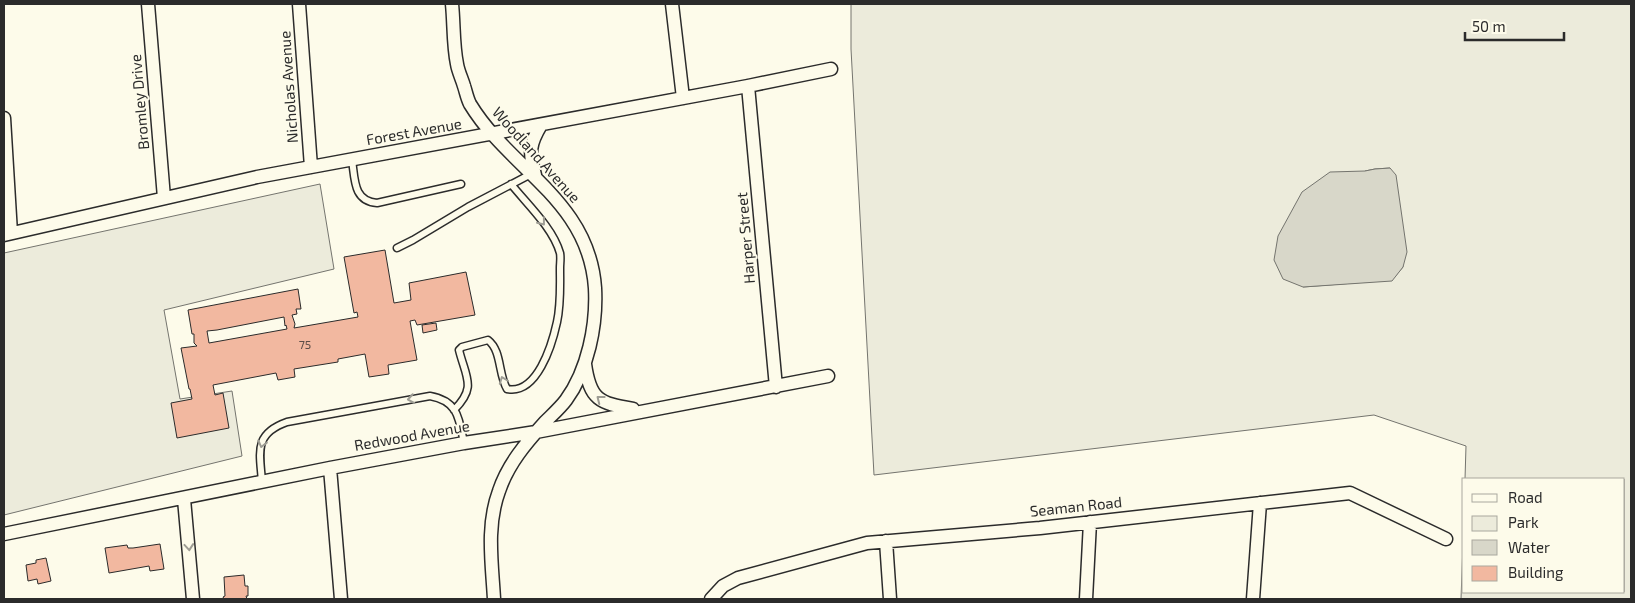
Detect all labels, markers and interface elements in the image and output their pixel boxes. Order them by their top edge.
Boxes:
scale bar [1465,10,1564,42]
text: 50 m [1472,17,1506,35]
street label: Nicholas Avenue [275,30,301,144]
street label: Bromley Drive [126,54,152,151]
street label: Woodland Avenue [489,103,585,206]
street label: Forest Avenue [365,114,463,148]
street label: Harper Street [732,191,758,285]
one-way arrow [536,216,545,226]
house number: 75 [299,337,311,351]
one-way arrow [499,376,509,385]
one-way arrow [407,393,416,404]
one-way arrow [597,395,606,404]
street label: Redwood Avenue [353,416,471,454]
one-way arrow [257,440,268,448]
legend [1462,478,1625,593]
text: Road [1508,488,1543,506]
street label: Seaman Road [1029,492,1123,520]
text: Park [1508,513,1539,531]
text: Water [1508,538,1550,556]
one-way arrow [183,544,194,552]
text: Building [1508,563,1564,581]

